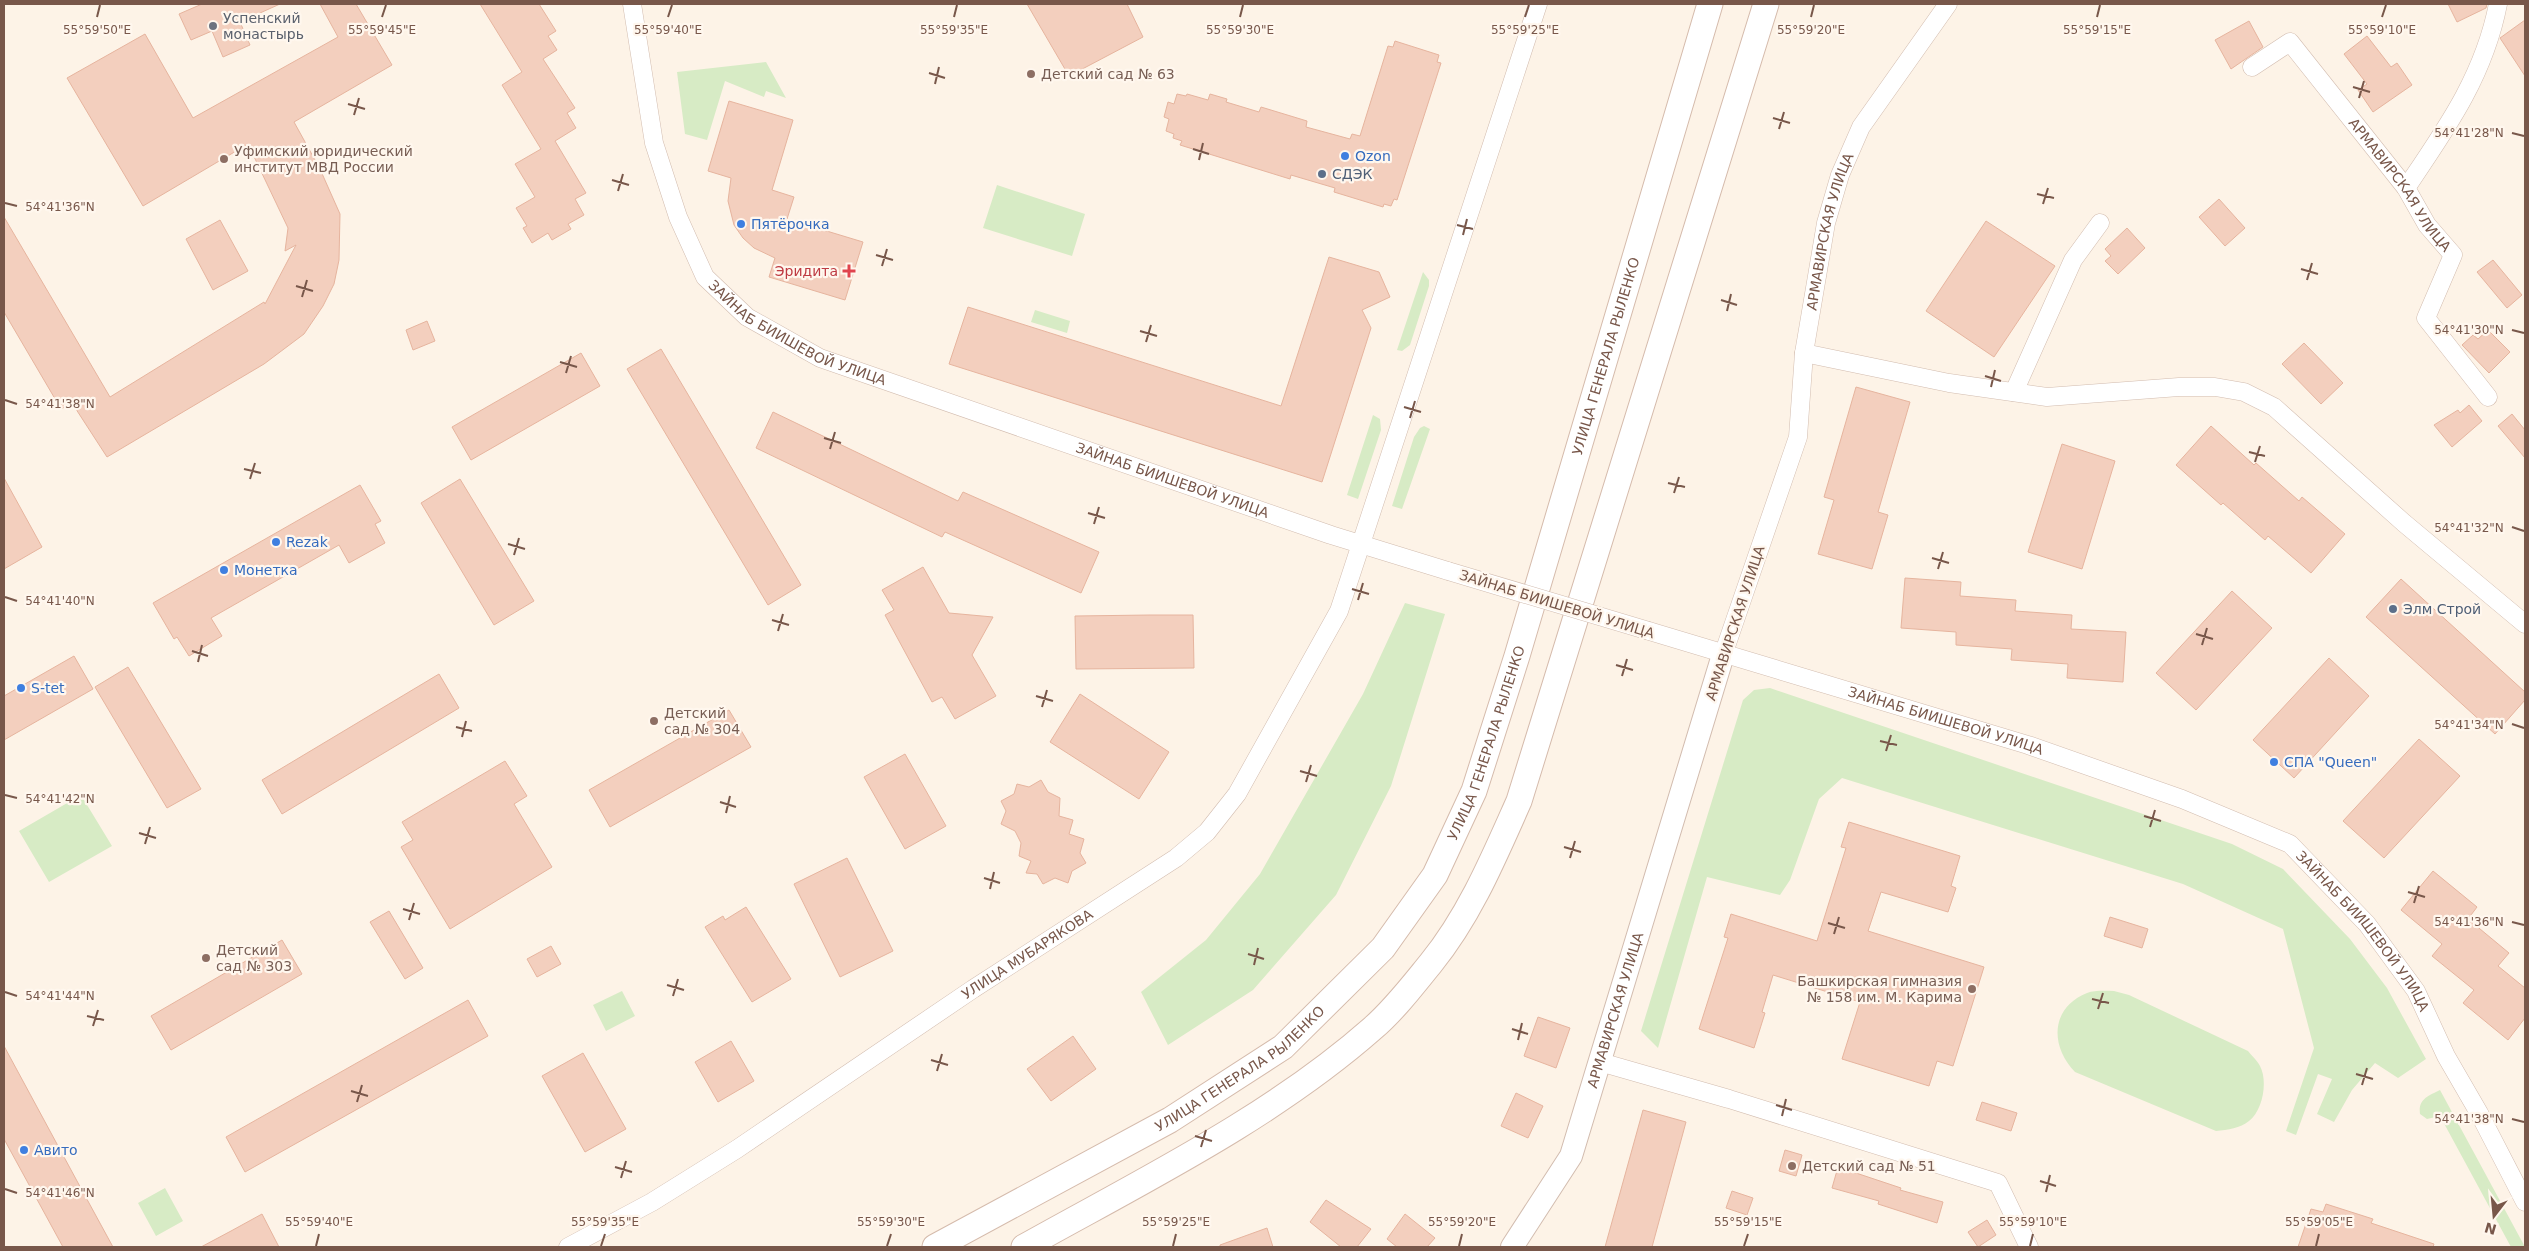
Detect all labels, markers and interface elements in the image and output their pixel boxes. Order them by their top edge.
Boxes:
place label: Успенский монастырь [223,10,304,42]
marker: Успенский монастырь [207,20,219,32]
text: 55°59'50"E [63,23,131,37]
text: 55°59'45"E [348,23,416,37]
text: 55°59'40"E [634,23,702,37]
text: 55°59'35"E [920,23,988,37]
text: 55°59'30"E [1206,23,1274,37]
text: 55°59'25"E [1491,23,1559,37]
text: 55°59'20"E [1777,23,1845,37]
text: 55°59'15"E [2063,23,2131,37]
text: 55°59'10"E [2348,23,2416,37]
place label: Детский сад № 63 [1041,66,1175,82]
marker: Детский сад № 63 [1025,68,1037,80]
street label: АРМАВИРСКАЯ УЛИЦА [2346,115,2455,255]
text: 54°41'28"N [2434,126,2504,140]
place label: Уфимский юридический институт МВД России [234,143,413,175]
place label: Ozon [1355,148,1391,164]
marker: Ozon [1339,150,1351,162]
street label: АРМАВИРСКАЯ УЛИЦА [1803,150,1857,312]
marker: Уфимский юридический институт МВД России [218,153,230,165]
place label: СДЭК [1332,166,1372,182]
marker: СДЭК [1316,168,1328,180]
text: 54°41'36"N [25,200,95,214]
place label: Пятёрочка [751,216,829,232]
marker: Пятёрочка [735,218,747,230]
street label: УЛИЦА ГЕНЕРАЛА РЫЛЕНКО [1569,255,1643,457]
place label: Эридита [775,263,838,279]
marker: Эридита [842,264,856,278]
street label: ЗАЙНАБ БИИШЕВОЙ УЛИЦА [705,277,889,388]
text: 54°41'30"N [2434,323,2504,337]
text: 54°41'38"N [25,397,95,411]
street label: ЗАЙНАБ БИИШЕВОЙ УЛИЦА [1074,439,1271,521]
text: 54°41'32"N [2434,521,2504,535]
place label: Rezak [286,534,329,550]
marker: Rezak [270,536,282,548]
street label: АРМАВИРСКАЯ УЛИЦА [1702,543,1768,702]
place label: Монетка [234,562,298,578]
marker: Монетка [218,564,230,576]
street label: ЗАЙНАБ БИИШЕВОЙ УЛИЦА [1458,566,1657,641]
text: 54°41'40"N [25,594,95,608]
place label: Элм Строй [2403,601,2481,617]
marker: Элм Строй [2387,603,2399,615]
street label: УЛИЦА ГЕНЕРАЛА РЫЛЕНКО [1444,644,1528,843]
place label: S-tet [31,680,65,696]
marker: S-tet [15,682,27,694]
street label: ЗАЙНАБ БИИШЕВОЙ УЛИЦА [1846,683,2046,758]
place label: Детский сад № 304 [664,705,740,737]
marker: Детский сад № 304 [648,715,660,727]
text: 54°41'34"N [2434,718,2504,732]
place label: СПА "Queen" [2284,754,2377,770]
marker: СПА "Queen" [2268,756,2280,768]
text: 54°41'42"N [25,792,95,806]
street label: ЗАЙНАБ БИИШЕВОЙ УЛИЦА [2293,847,2432,1014]
street label: УЛИЦА МУБАРЯКОВА [959,906,1096,1002]
text: 54°41'36"N [2434,915,2504,929]
street label: АРМАВИРСКАЯ УЛИЦА [1584,930,1647,1090]
place label: Детский сад № 303 [216,942,292,974]
marker: Детский сад № 303 [200,952,212,964]
place label: Башкирская гимназия № 158 им. М. Карима [1797,973,1962,1005]
marker: Башкирская гимназия № 158 им. М. Карима [1966,983,1978,995]
text: 54°41'44"N [25,989,95,1003]
street label: УЛИЦА ГЕНЕРАЛА РЫЛЕНКО [1152,1003,1328,1135]
text: 54°41'38"N [2434,1112,2504,1126]
place label: Авито [34,1142,78,1158]
marker: Авито [18,1144,30,1156]
place label: Детский сад № 51 [1802,1158,1936,1174]
marker: Детский сад № 51 [1786,1160,1798,1172]
text: 54°41'46"N [25,1186,95,1200]
north arrow [2469,1191,2519,1241]
text: 55°59'40"E [285,1215,353,1229]
text: 55°59'35"E [571,1215,639,1229]
text: 55°59'30"E [857,1215,925,1229]
text: 55°59'25"E [1142,1215,1210,1229]
text: 55°59'20"E [1428,1215,1496,1229]
text: 55°59'15"E [1714,1215,1782,1229]
text: 55°59'10"E [1999,1215,2067,1229]
text: 55°59'05"E [2285,1215,2353,1229]
text: N [2483,1219,2498,1238]

